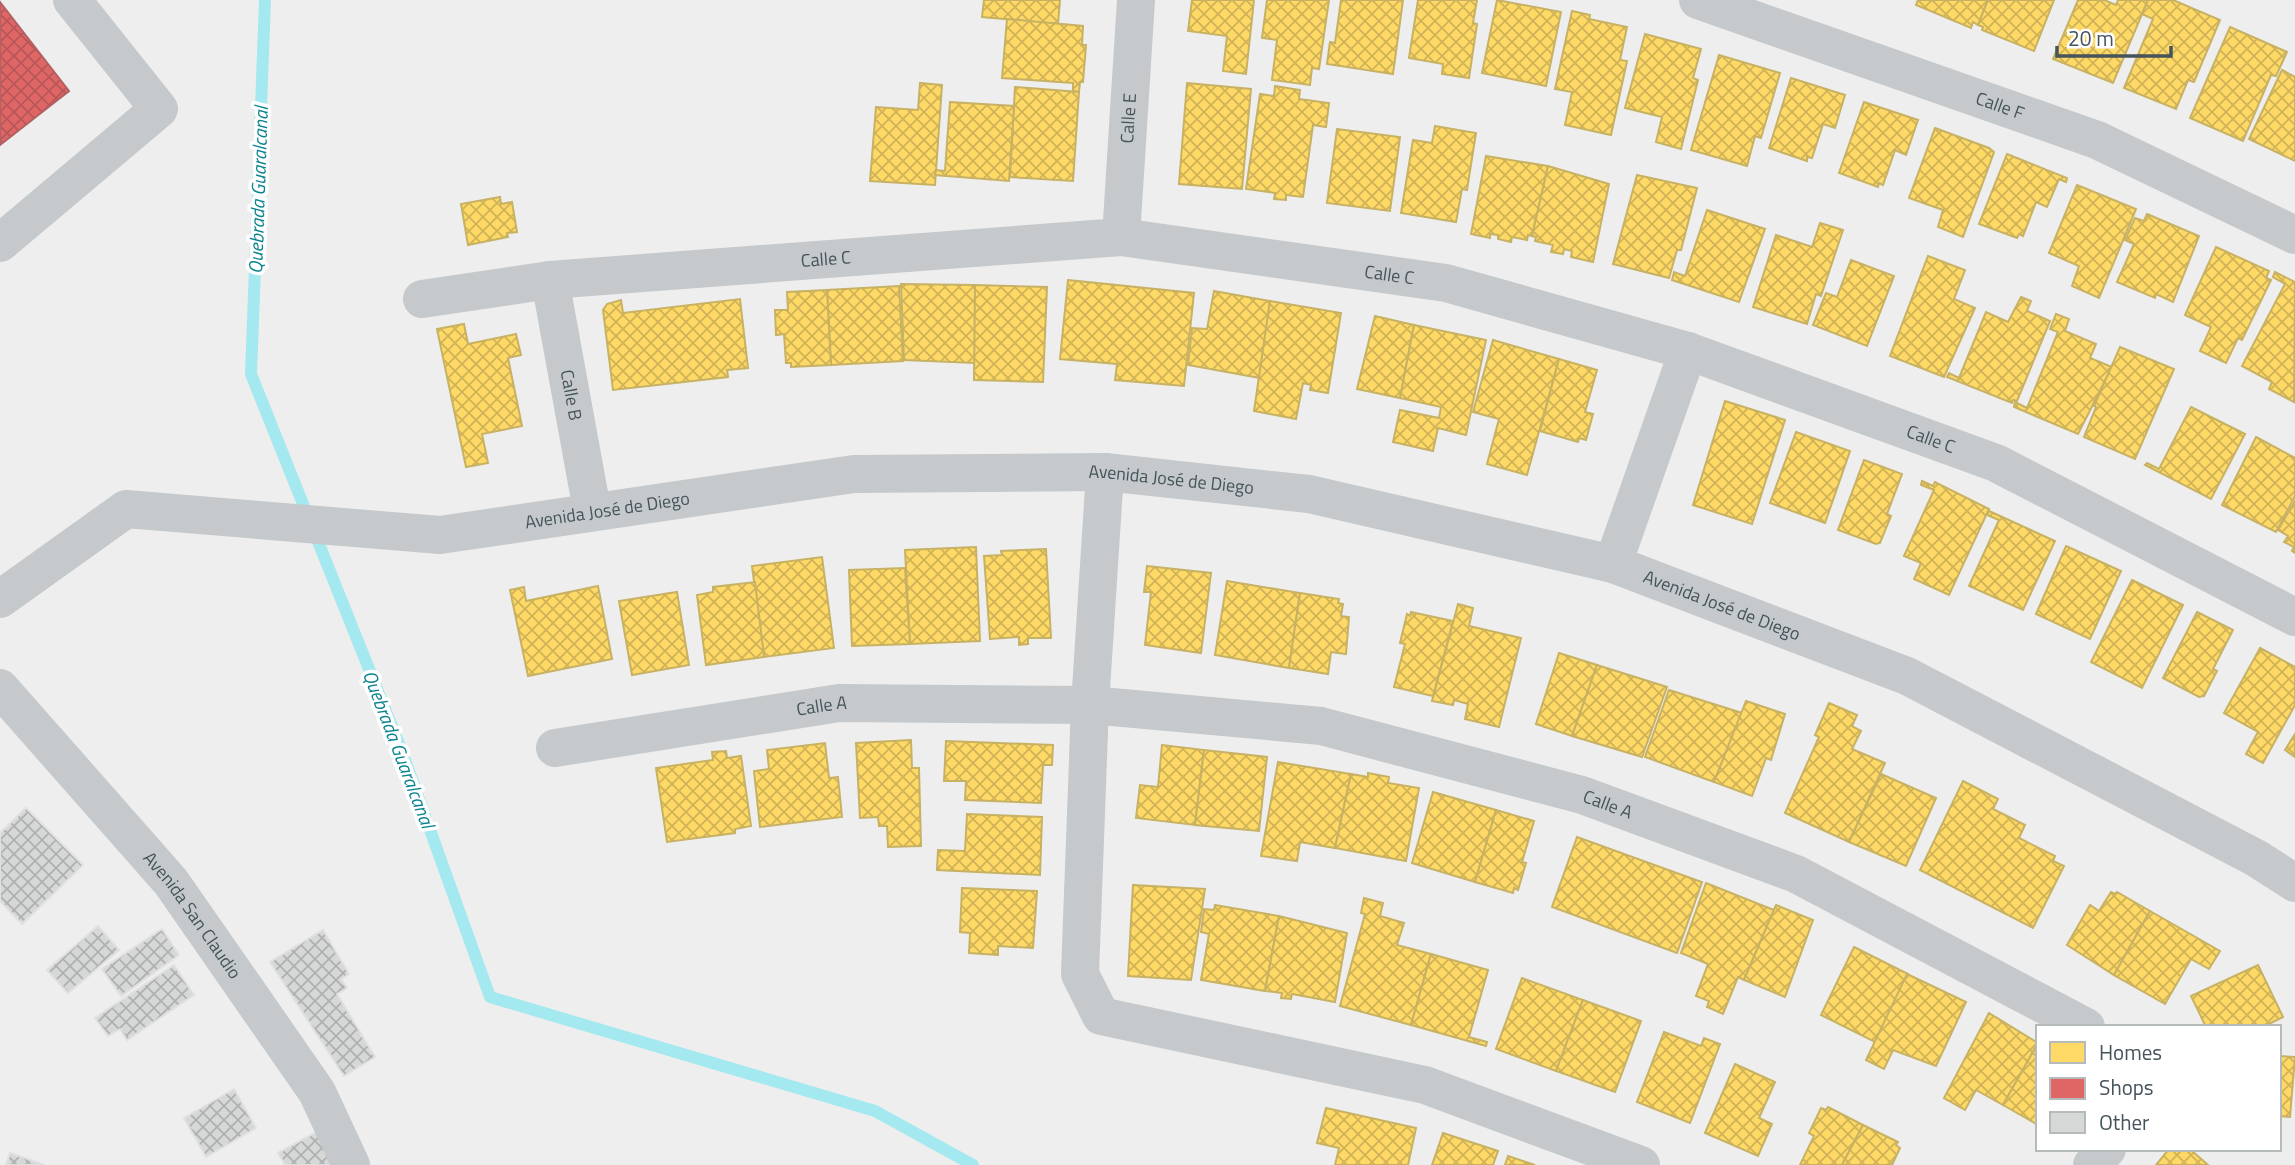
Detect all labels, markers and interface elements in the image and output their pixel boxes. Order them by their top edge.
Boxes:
scale bar [2057,14,2171,58]
text: 20 m [2068,22,2114,54]
street label: Calle F [1972,85,2028,126]
street label: Calle E [1113,92,1143,144]
water label: Quebrada Guaralcanal [240,104,275,274]
street label: Calle C [800,243,852,274]
street label: Calle C [1363,258,1416,291]
street label: Calle B [554,367,589,423]
street label: Calle C [1903,418,1959,460]
street label: Avenida José de Diego [1088,458,1255,501]
street label: Avenida José de Diego [523,484,691,535]
street label: Avenida José de Diego [1640,563,1805,647]
water label: Quebrada Guaralcanal [356,665,444,834]
street label: Calle A [794,689,847,723]
street label: Calle A [1579,783,1637,826]
street label: Avenida San Claudio [137,845,248,984]
legend [2036,1025,2281,1151]
text: Homes [2099,1036,2162,1068]
text: Shops [2099,1071,2154,1103]
text: Other [2099,1106,2149,1138]

